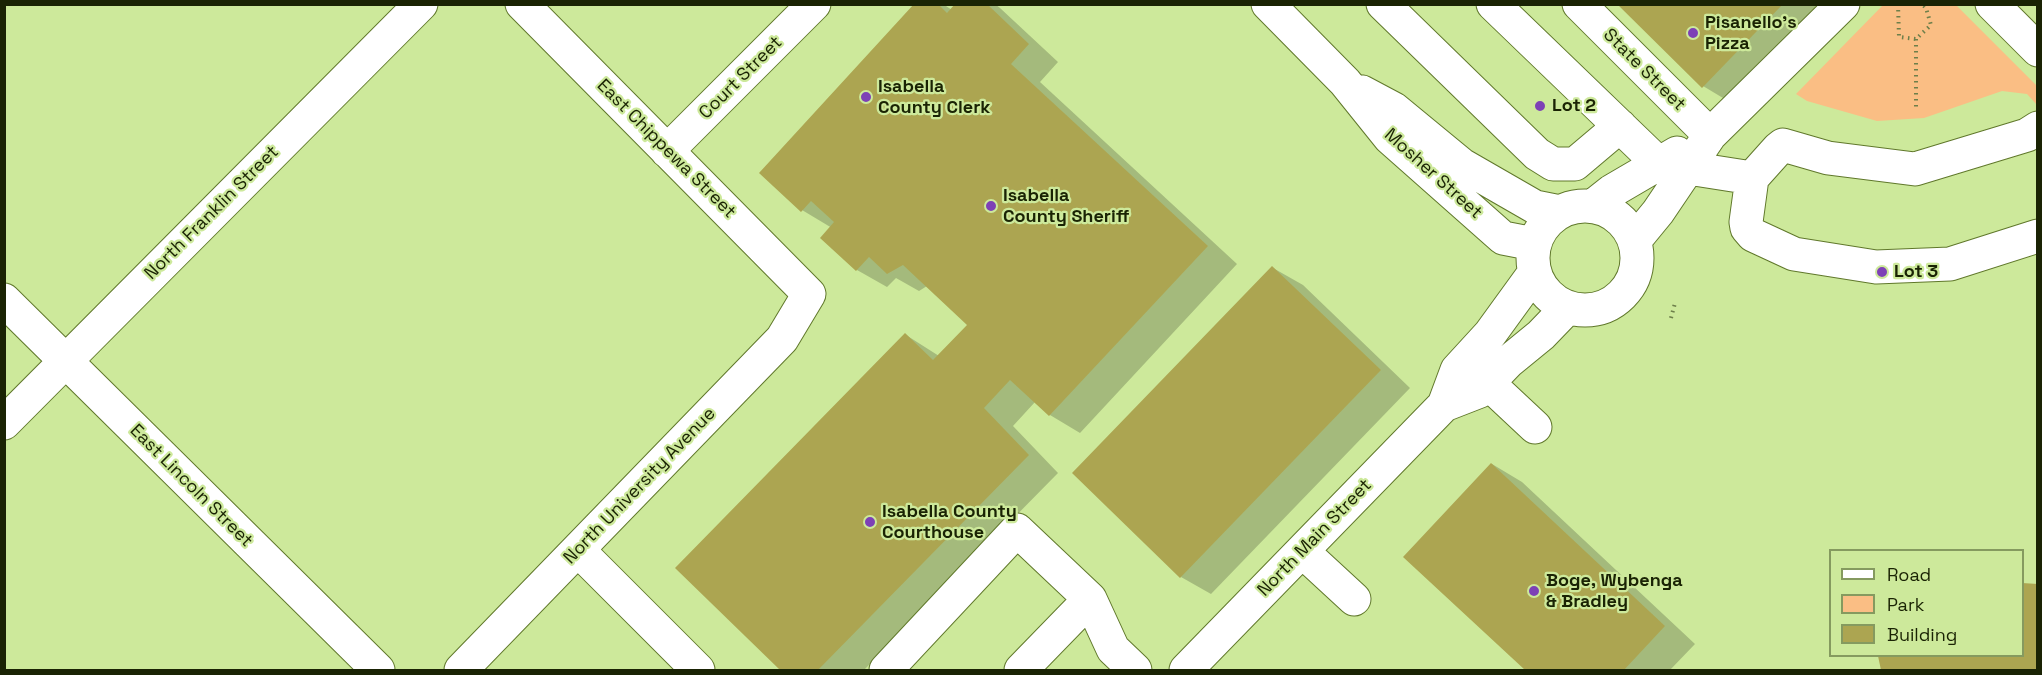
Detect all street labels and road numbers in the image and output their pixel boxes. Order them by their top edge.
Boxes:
street label: State Street [1598,24,1690,116]
street label: Court Street [695,32,787,124]
street label: East Chippewa Street [592,75,740,223]
street label: Mosher Street [1380,124,1486,224]
street label: North Franklin Street [141,142,283,284]
street label: North University Avenue [560,403,720,569]
street label: East Lincoln Street [125,420,257,552]
street label: North Main Street [1253,475,1377,601]

